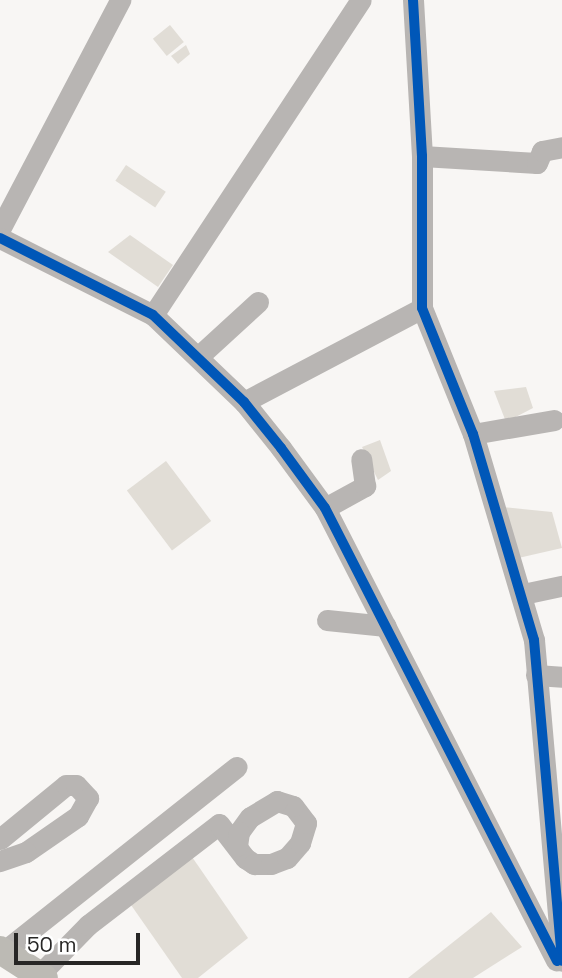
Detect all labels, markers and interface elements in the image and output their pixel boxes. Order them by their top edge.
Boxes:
scale bar [18,918,144,962]
text: 50 m [27,931,77,958]

